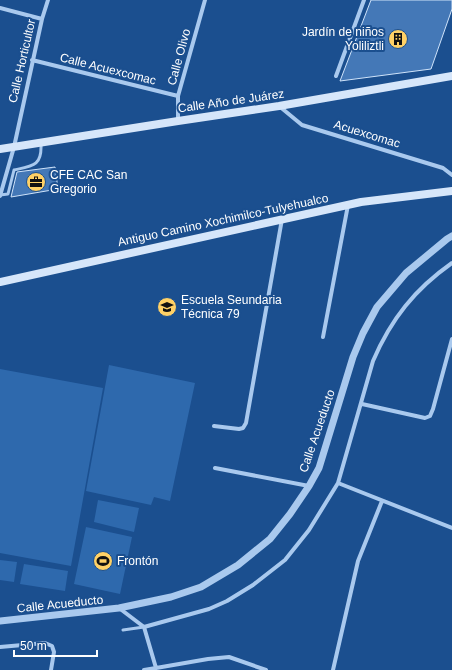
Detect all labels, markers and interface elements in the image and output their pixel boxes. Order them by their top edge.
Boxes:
street label: Calle Horticultor [6,18,38,104]
place label: Jardín de niños Yoliliztli [302,25,384,53]
street label: Calle Olivo [165,27,193,87]
building icon: Jardín de niños Yoliliztli [387,28,409,50]
street label: Calle Acuexcomac [58,50,158,88]
street label: Calle Año de Juárez [177,87,285,115]
street label: Acuexcomac [332,117,402,151]
place label: CFE CAC San Gregorio [50,168,127,196]
office icon: CFE CAC San Gregorio [25,171,47,193]
street label: Antiguo Camino Xochimilco-Tulyehualco [116,191,330,249]
place label: Escuela Seundaria Técnica 79 [181,293,282,321]
school or university icon: Escuela Seundaria Técnica 79 [156,296,178,318]
street label: Calle Acueducto [296,387,338,474]
sports icon: Frontón [92,550,114,572]
place label: Frontón [117,554,158,568]
street label: Calle Acueducto [16,592,104,615]
scale bar [14,632,97,658]
text: 50 m [20,639,47,653]

